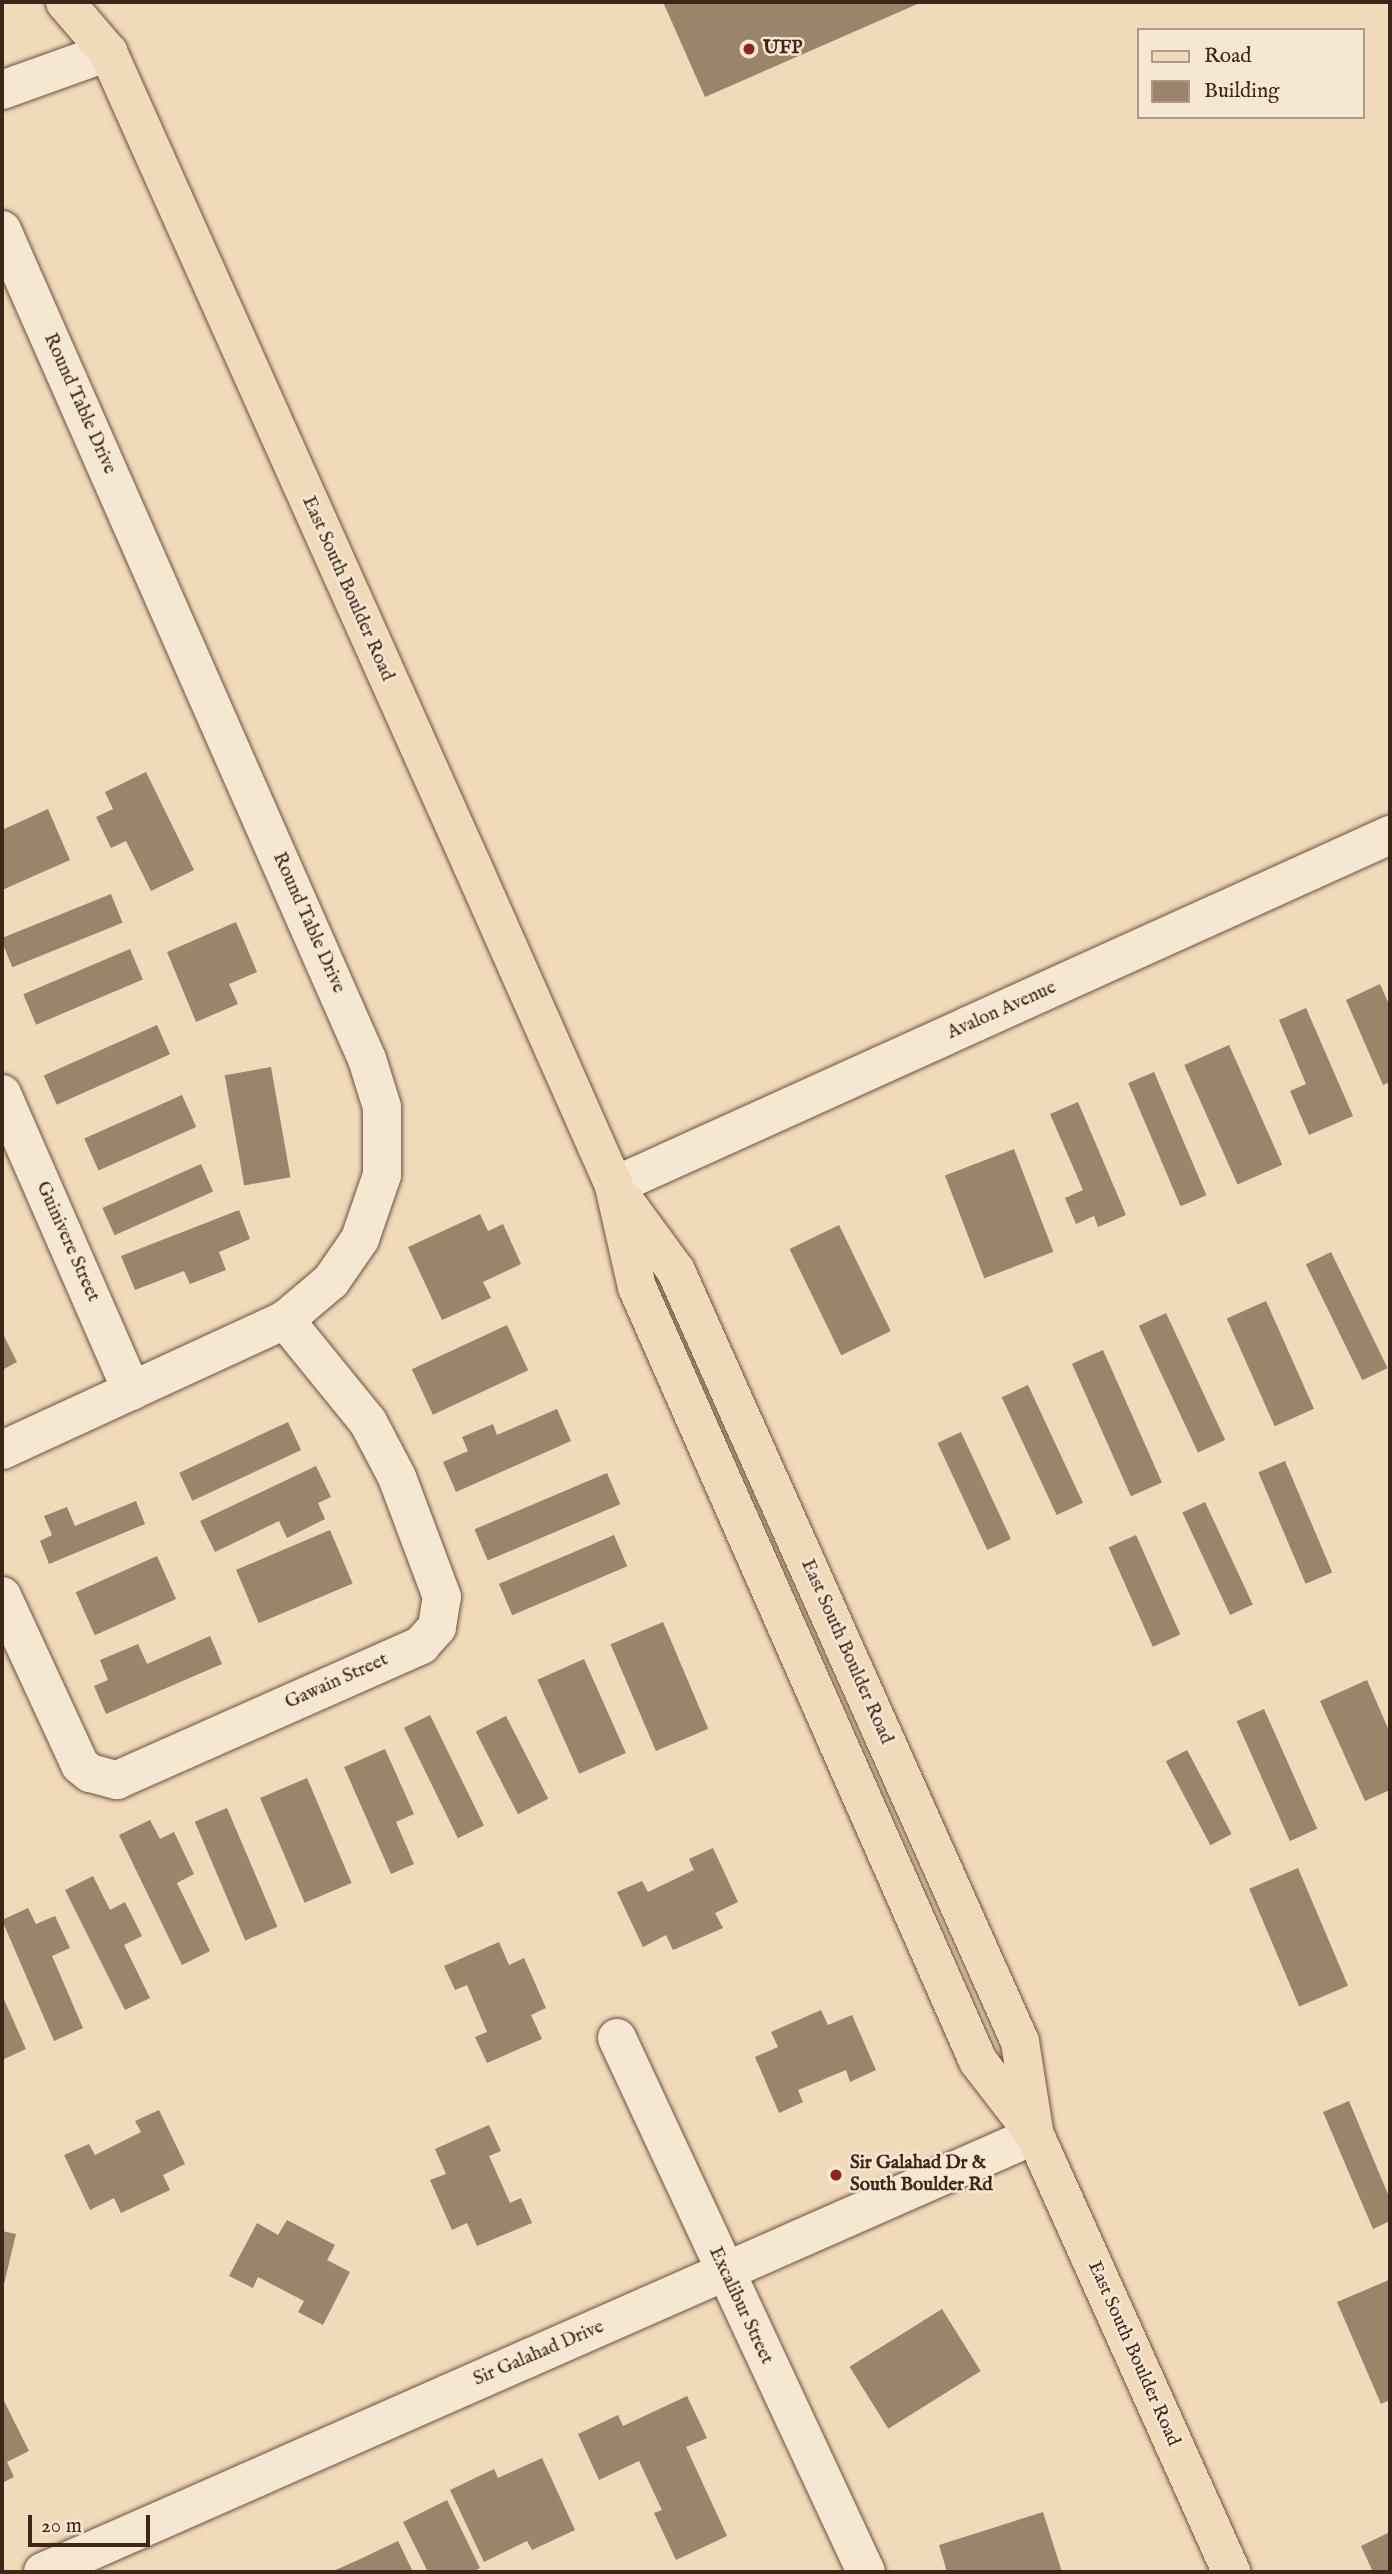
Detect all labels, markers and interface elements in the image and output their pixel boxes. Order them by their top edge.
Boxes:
legend [1136,28,1364,119]
place label: UFP [763,38,802,60]
marker: UFP [741,41,757,57]
text: Road [1204,43,1251,70]
text: Building [1204,78,1279,105]
street label: Round Table Drive [38,330,120,478]
street label: East South Boulder Road [296,493,398,685]
street label: Round Table Drive [267,849,349,997]
street label: Avalon Avenue [944,977,1060,1045]
street label: Guinivere Street [30,1178,104,1306]
street label: East South Boulder Road [795,1556,897,1748]
street label: Gawain Street [282,1649,392,1715]
place label: Sir Galahad Dr & South Boulder Rd [850,2153,993,2197]
marker: Sir Galahad Dr & South Boulder Rd [828,2167,844,2183]
street label: Excalibur Street [703,2244,777,2368]
street label: East South Boulder Road [1082,2258,1184,2450]
street label: Sir Galahad Drive [470,2316,608,2392]
scale bar [32,2500,154,2544]
text: 20 m [41,2513,82,2540]

